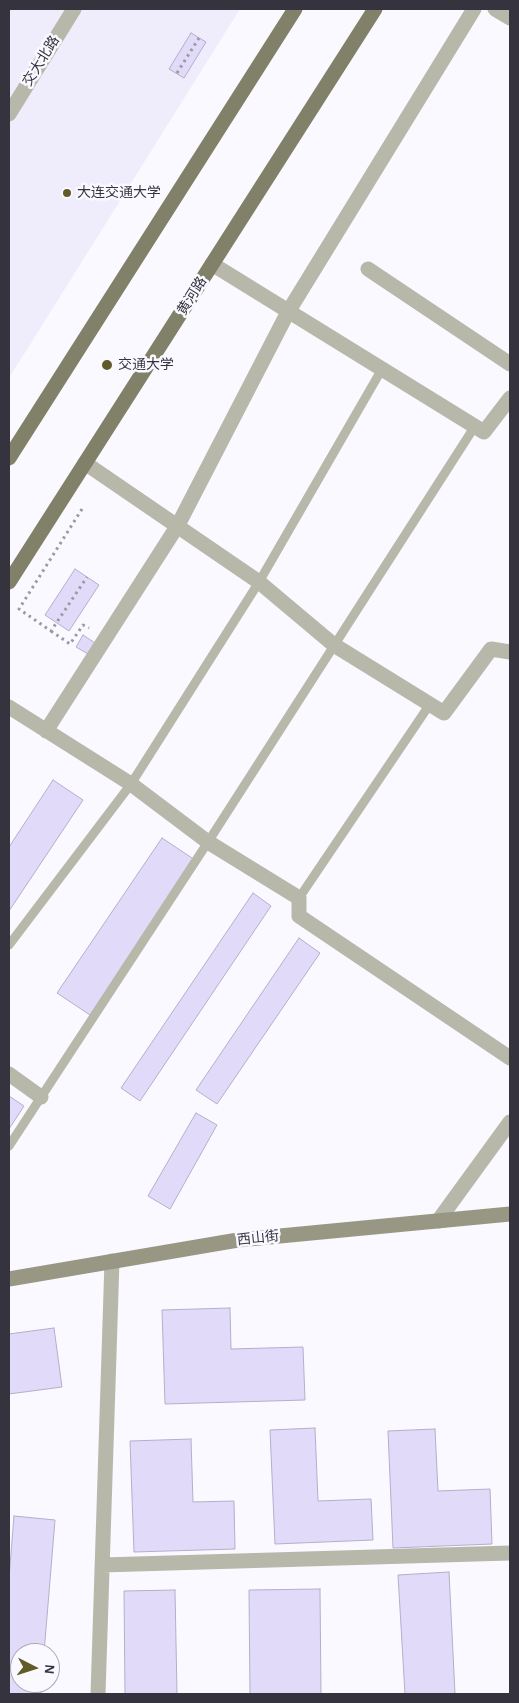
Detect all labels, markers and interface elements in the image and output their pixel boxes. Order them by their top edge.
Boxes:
street label: 交大北路 [19,33,63,89]
place label: 大连交通大学 [77,185,161,201]
marker: 大连交通大学 [61,187,73,199]
street label: 黄河路 [174,274,210,318]
place label: 交通大学 [118,357,174,373]
marker: 交通大学 [100,358,114,372]
street label: 西山街 [236,1227,280,1249]
north arrow [10,1643,60,1693]
text: N [42,1664,56,1675]

